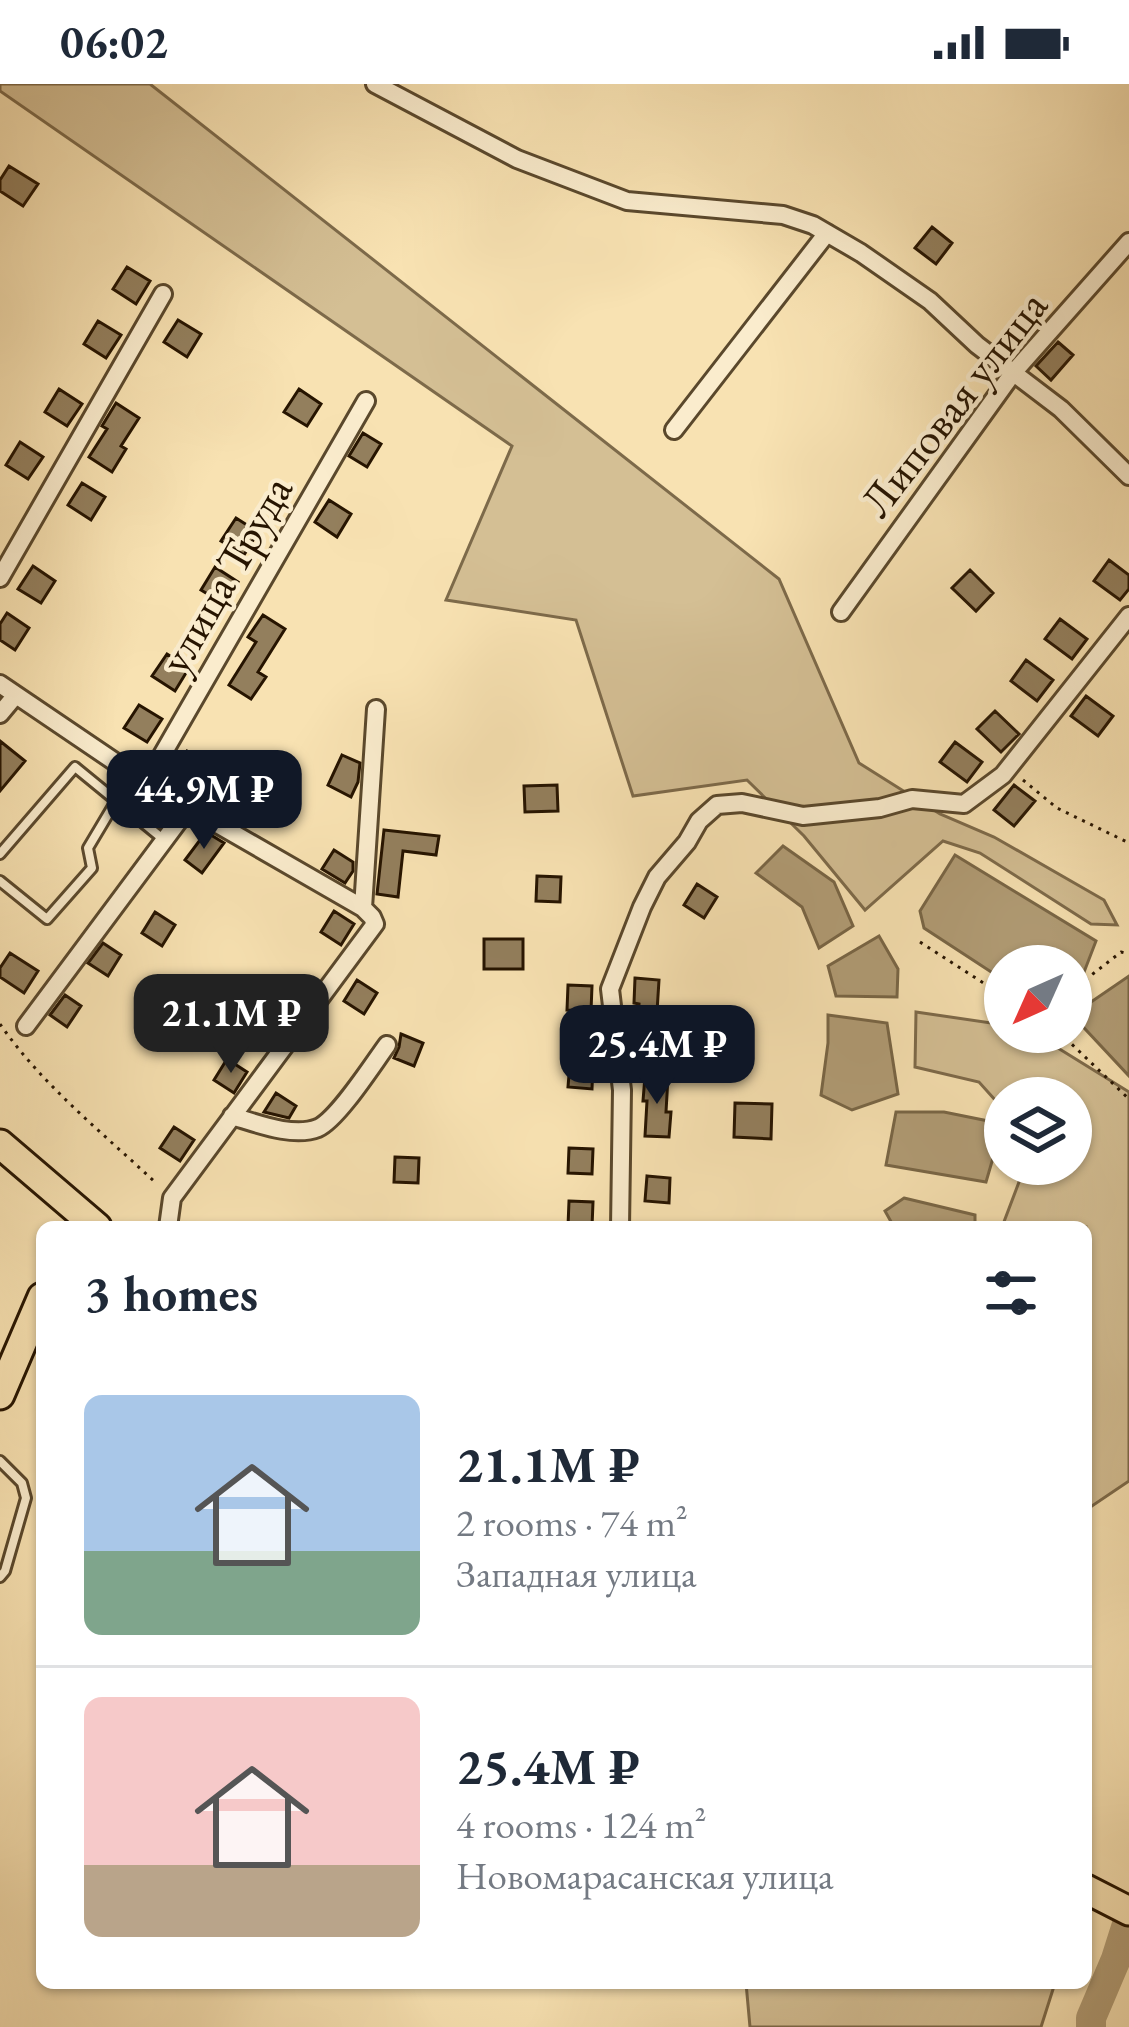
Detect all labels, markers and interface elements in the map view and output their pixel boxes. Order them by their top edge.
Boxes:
text: 06:02 [60,13,168,71]
street label: Липовая улица [846,278,1060,528]
street label: улица Труда [145,465,305,683]
pin: 44.9M ₽ [93,750,315,852]
text: 44.9M ₽ [134,763,274,814]
north arrow [984,945,1092,1053]
map controls [984,945,1092,1185]
pin: 21.1M ₽ [120,974,342,1076]
text: 21.1M ₽ [161,987,301,1038]
pin: 25.4M ₽ [546,1005,768,1107]
text: 25.4M ₽ [587,1018,727,1069]
button: layers [984,1077,1092,1185]
text: 3 homes [84,1260,258,1326]
icon: filters [978,1260,1044,1326]
text: 21.1M ₽ [456,1431,640,1497]
icon: home [180,1443,324,1587]
text: 2 rooms · 74 m² [456,1497,688,1548]
text: Западная улица [456,1548,697,1599]
text: 25.4M ₽ [456,1733,640,1799]
icon: home [180,1745,324,1889]
text: 4 rooms · 124 m² [456,1799,707,1850]
text: Новомарасанская улица [456,1850,834,1901]

